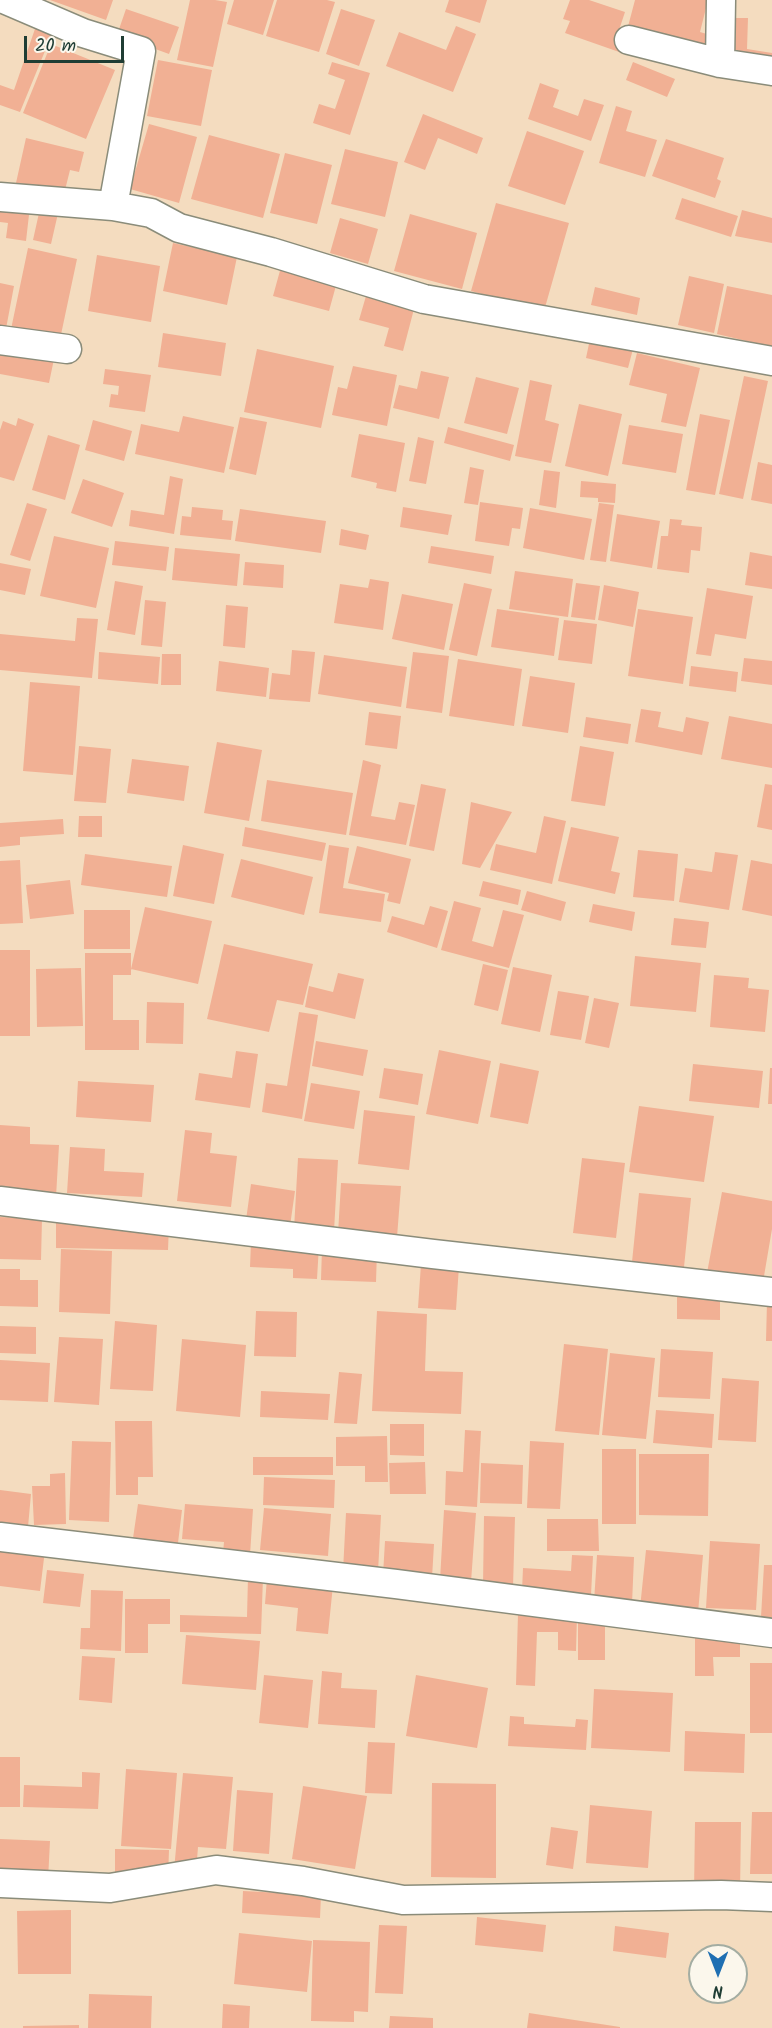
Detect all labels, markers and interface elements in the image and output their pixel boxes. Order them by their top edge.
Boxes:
scale bar [27,24,128,62]
text: 20 m [35,32,76,61]
north arrow [688,1944,748,2004]
text: N [713,1978,723,2003]

